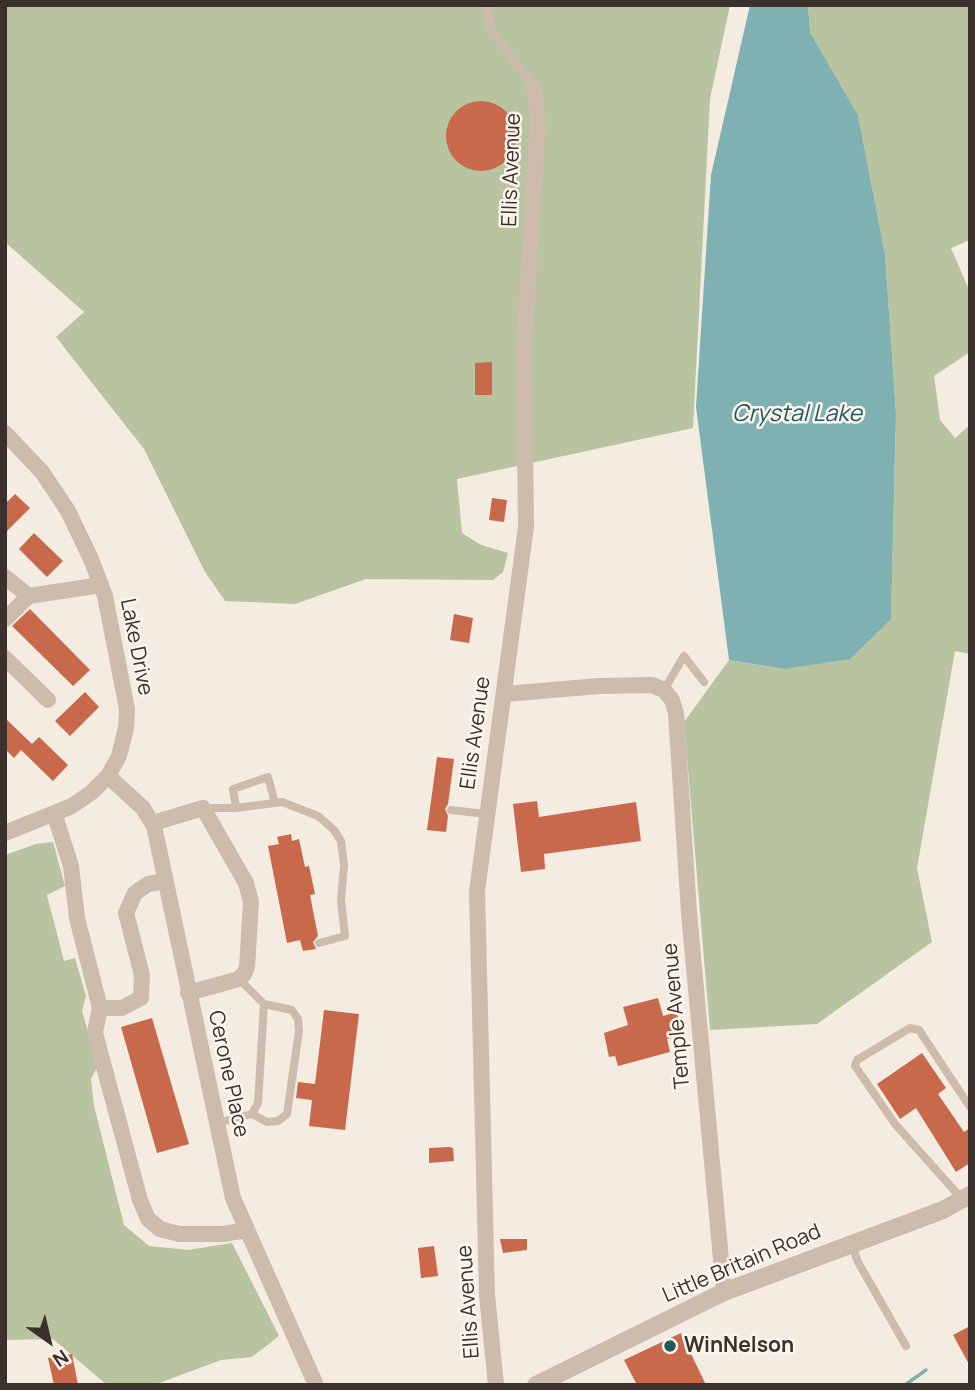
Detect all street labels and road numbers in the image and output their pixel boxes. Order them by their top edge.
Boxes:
street label: Ellis Avenue [497,113,527,227]
street label: Lake Drive [114,596,158,698]
street label: Ellis Avenue [456,675,496,791]
street label: Temple Avenue [658,942,696,1090]
street label: Cerone Place [202,1008,254,1140]
street label: Little Britain Road [659,1219,825,1309]
street label: Ellis Avenue [452,1244,486,1360]

